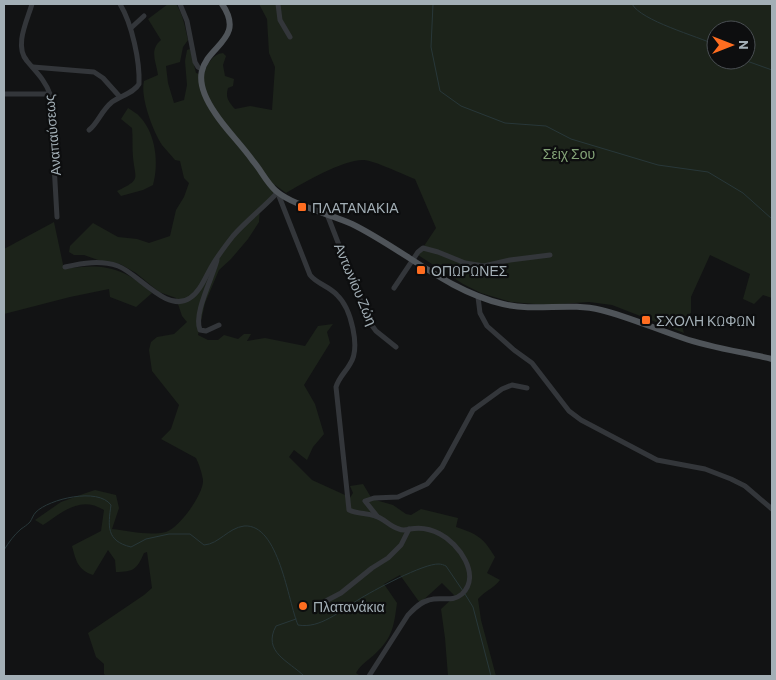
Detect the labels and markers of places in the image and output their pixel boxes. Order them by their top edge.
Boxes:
place label: ΠΛΑΤΑΝΑΚΙΑ [312,199,399,216]
marker: ΠΛΑΤΑΝΑΚΙΑ [296,201,308,213]
place label: ΟΠΩΡΩΝΕΣ [431,262,508,279]
marker: ΟΠΩΡΩΝΕΣ [415,264,427,276]
place label: ΣΧΟΛΗ ΚΩΦΩΝ [656,312,755,329]
marker: ΣΧΟΛΗ ΚΩΦΩΝ [640,314,652,326]
place label: Πλατανάκια [313,598,385,615]
marker: Πλατανάκια [297,600,309,612]

